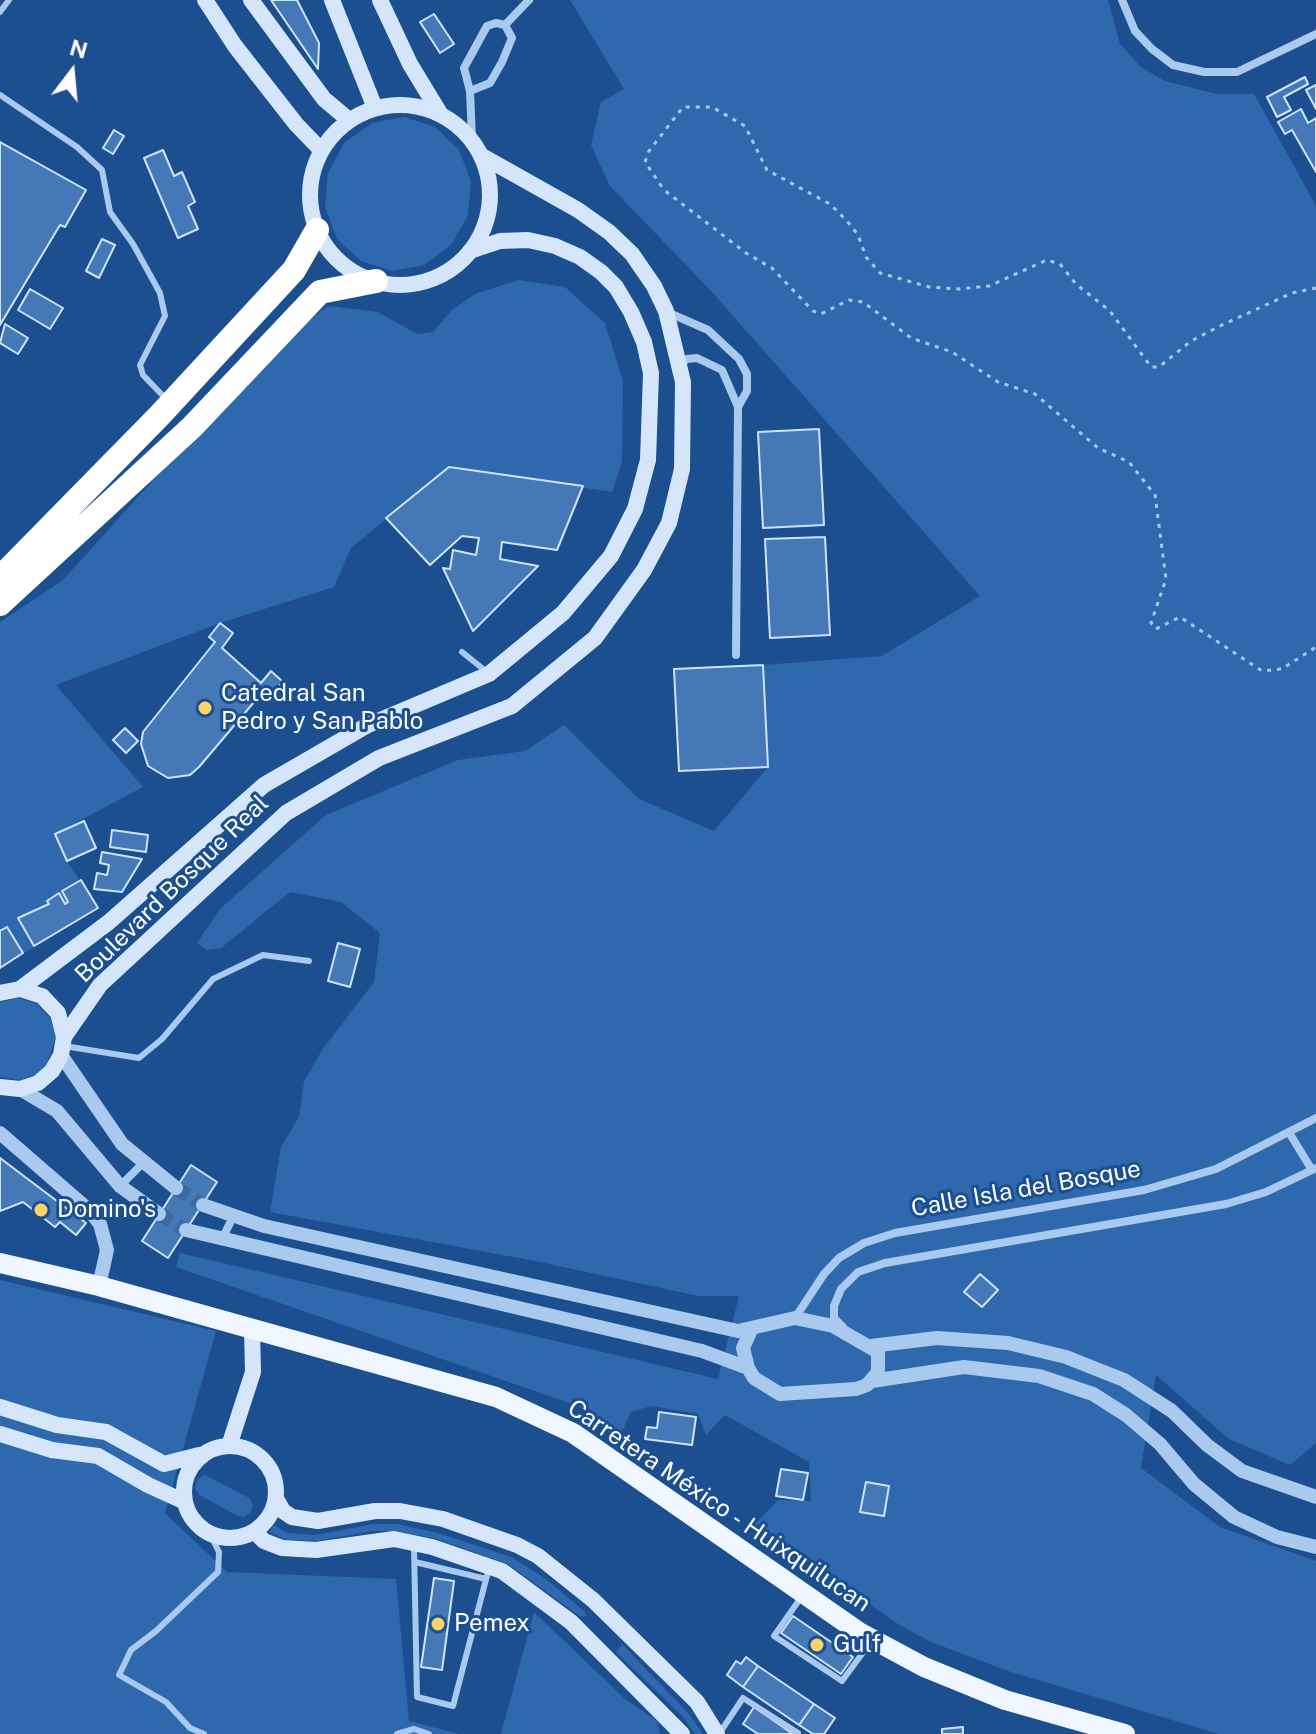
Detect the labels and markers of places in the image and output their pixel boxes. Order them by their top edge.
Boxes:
place label: Catedral San Pedro y San Pablo [221,680,423,736]
marker: Catedral San Pedro y San Pablo [196,699,214,717]
place label: Domino's [57,1196,156,1224]
marker: Domino's [32,1201,50,1219]
place label: Pemex [454,1610,530,1638]
marker: Pemex [429,1615,447,1633]
place label: Gulf [833,1631,881,1659]
marker: Gulf [808,1636,826,1654]

